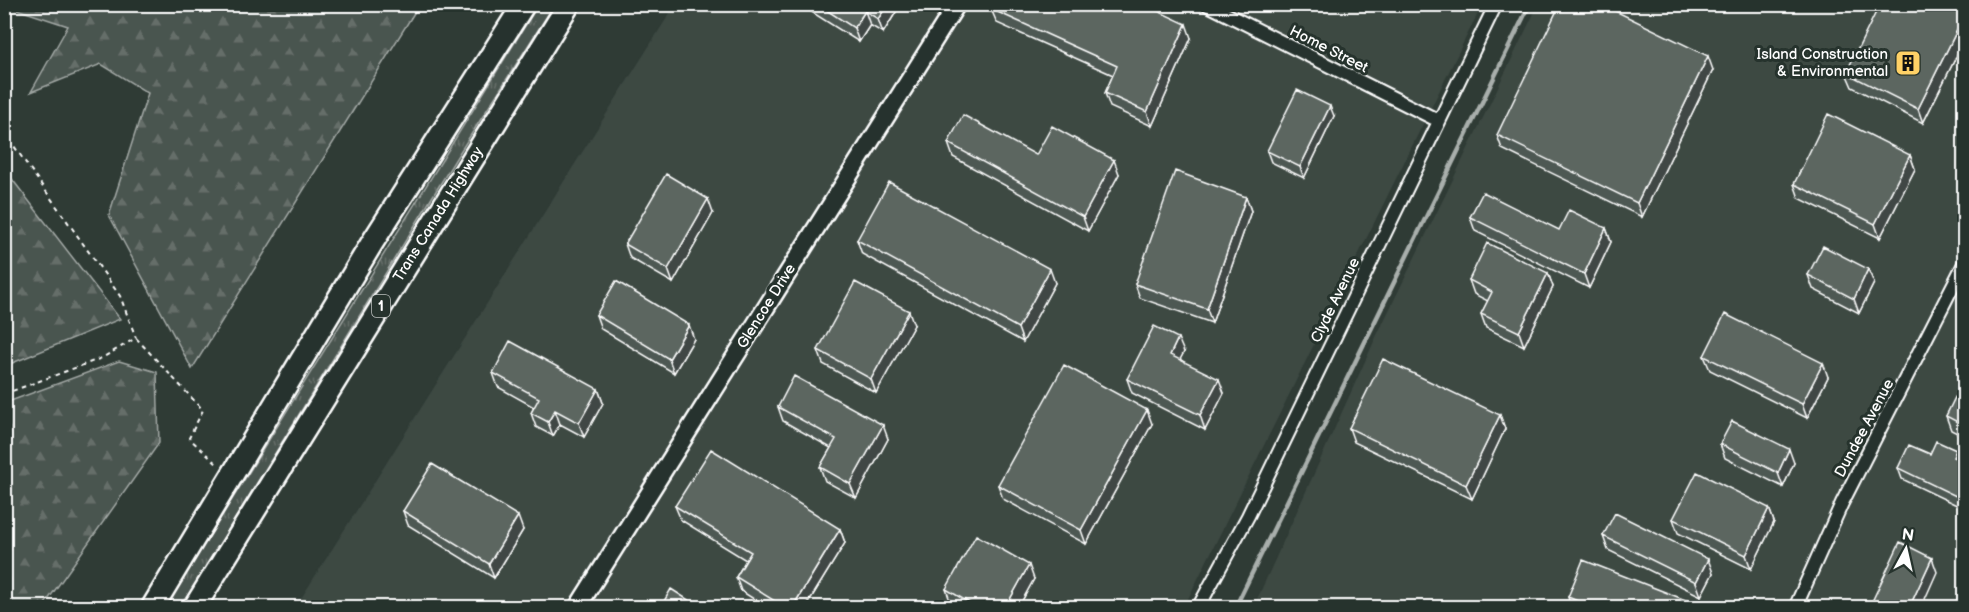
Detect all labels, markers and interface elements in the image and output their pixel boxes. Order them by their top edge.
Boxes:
street label: Home Street [1286,22,1372,78]
place label: Island Construction & Environmental [1757,45,1888,81]
building icon: Island Construction & Environmental [1893,48,1923,78]
street label: Trans Canada Highway [389,143,488,285]
street label: Clyde Avenue [1307,255,1364,346]
street label: Glencoe Drive [733,260,800,352]
road number: 1 [372,295,390,317]
street label: Dundee Avenue [1831,376,1898,481]
north arrow [1876,519,1936,579]
text: N [1901,525,1915,546]

